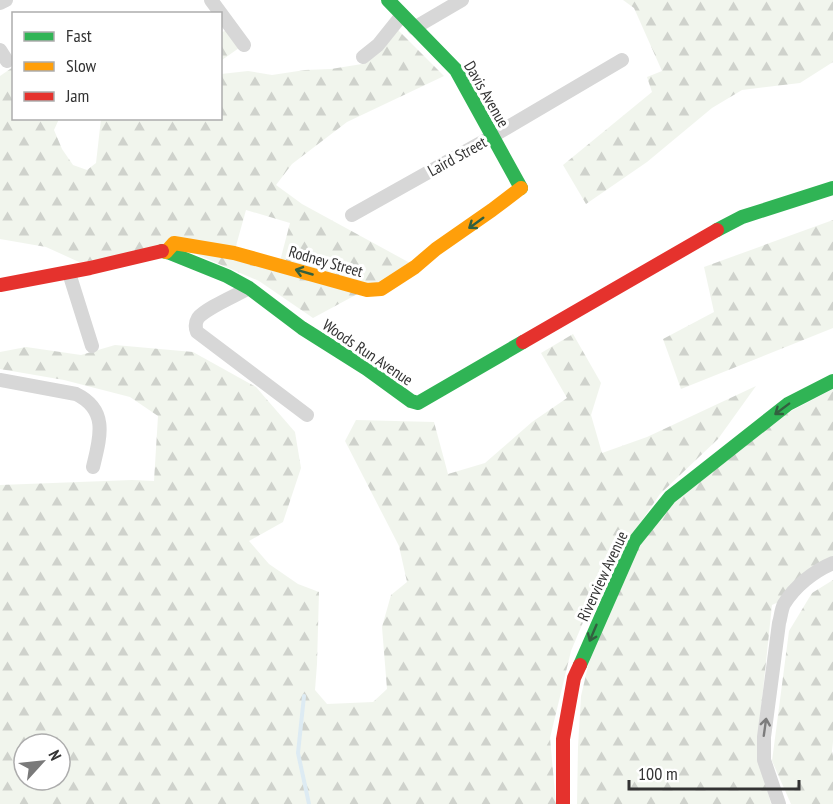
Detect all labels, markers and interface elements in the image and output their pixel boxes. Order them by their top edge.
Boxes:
legend [12,12,222,120]
text: Fast [66,24,92,47]
text: Slow [66,54,97,77]
street label: Davis Avenue [460,57,514,131]
text: Jam [65,84,89,107]
street label: Laird Street [424,131,490,180]
one-way arrow [468,216,484,229]
street label: Rodney Street [287,241,366,281]
one-way arrow [295,266,314,277]
street label: Woods Run Avenue [319,314,417,390]
one-way arrow [774,403,790,416]
street label: Riverview Avenue [572,528,632,624]
one-way arrow [587,624,599,642]
one-way arrow [760,718,771,738]
north arrow [12,732,72,792]
text: N [44,747,66,764]
scale bar [629,753,798,791]
text: 100 m [638,762,678,785]

